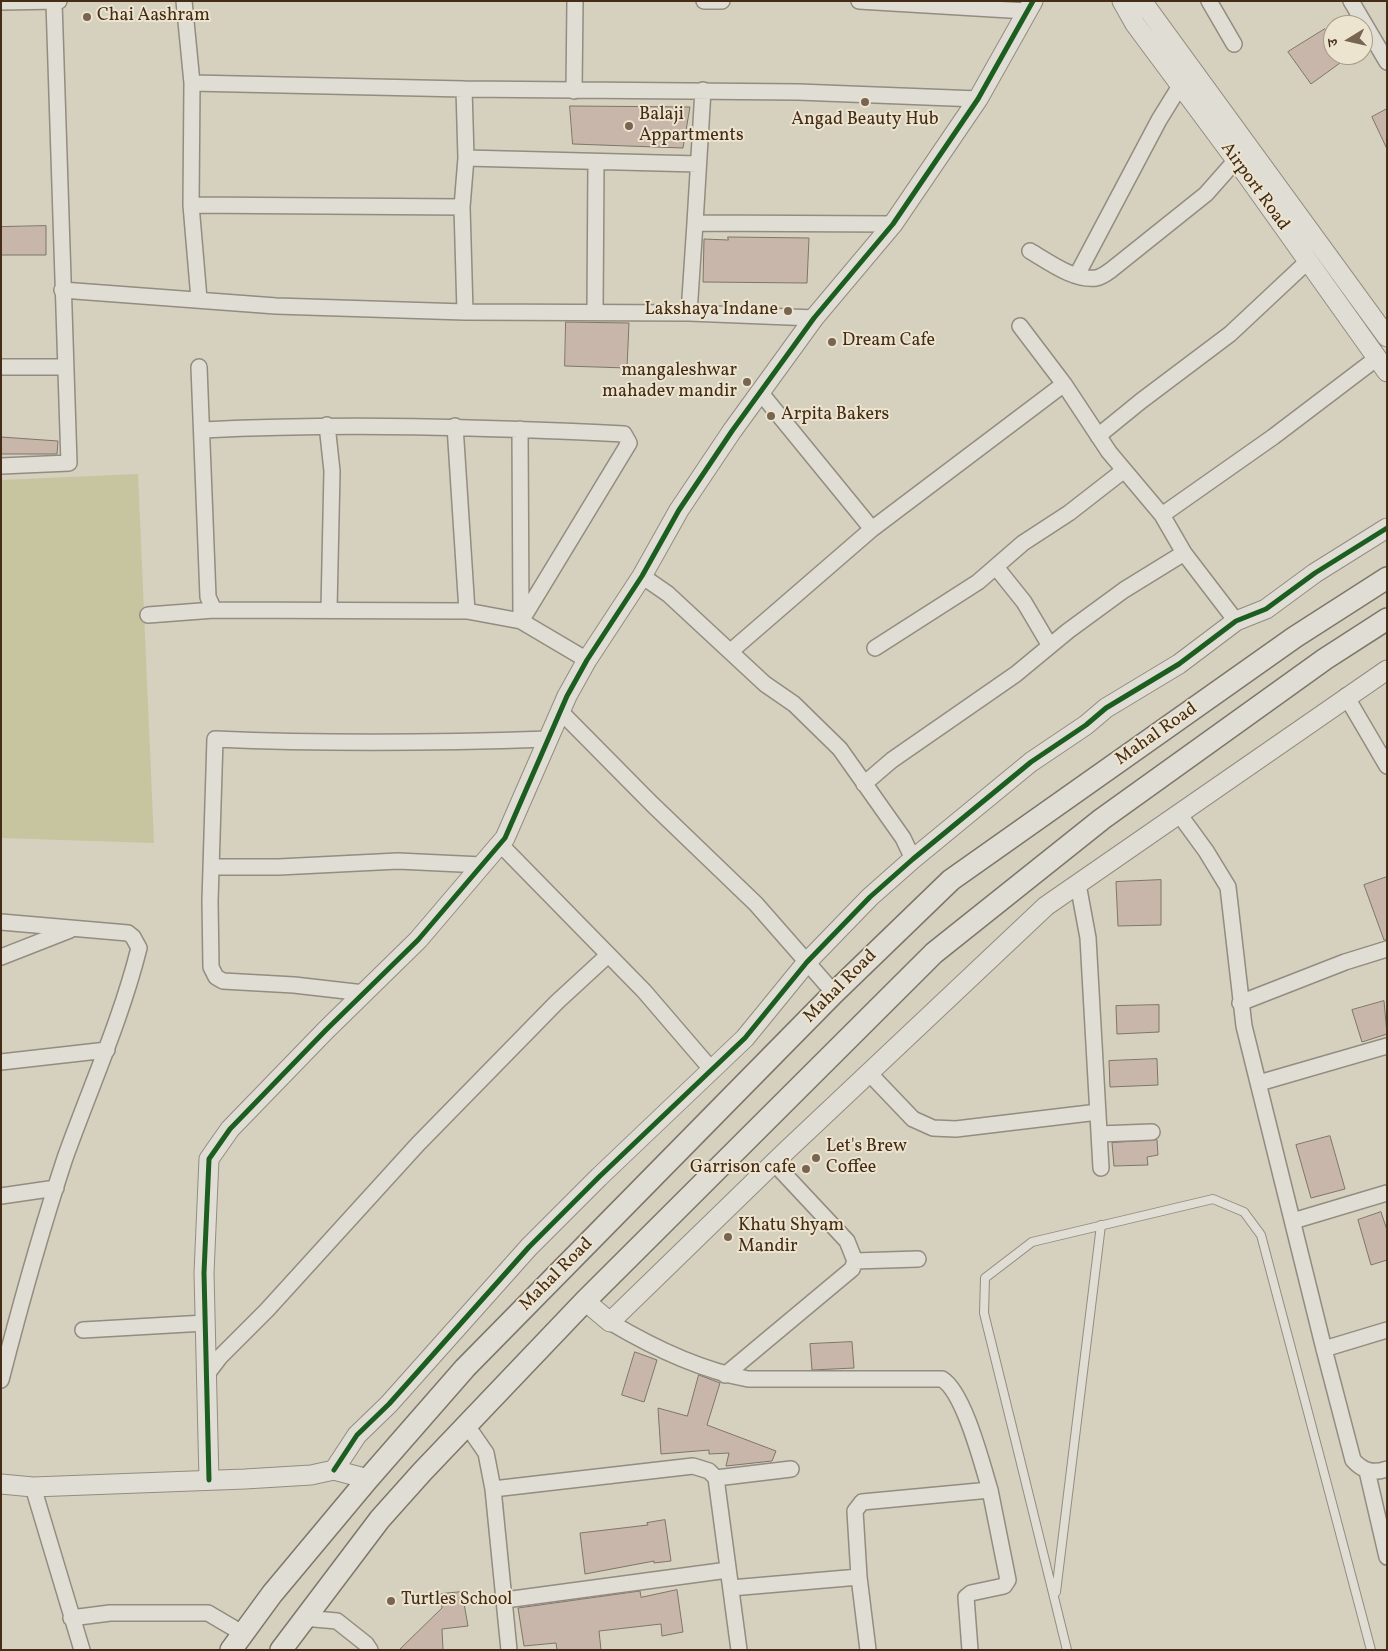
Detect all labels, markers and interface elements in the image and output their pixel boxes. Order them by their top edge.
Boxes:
place label: Chai Aashram [97,6,210,28]
marker: Chai Aashram [81,11,93,23]
north arrow [1323,15,1373,65]
text: उ [1324,37,1344,47]
marker: Angad Beauty Hub [859,96,871,108]
place label: Balaji Appartments [639,105,744,148]
place label: Angad Beauty Hub [791,110,939,132]
marker: Balaji Appartments [623,120,635,132]
street label: Airport Road [1215,139,1293,235]
place label: Lakshaya Indane [644,300,778,322]
marker: Lakshaya Indane [782,305,794,317]
place label: Dream Cafe [842,331,935,353]
marker: Dream Cafe [826,336,838,348]
place label: mangaleshwar mahadev mandir [602,361,737,404]
marker: mangaleshwar mahadev mandir [741,376,753,388]
place label: Arpita Bakers [781,405,889,427]
marker: Arpita Bakers [765,410,777,422]
street label: Mahal Road [1112,699,1202,771]
street label: Mahal Road [800,946,882,1028]
place label: Let's Brew Coffee [826,1137,907,1180]
marker: Let's Brew Coffee [810,1152,822,1164]
place label: Garrison cafe [690,1158,796,1180]
marker: Garrison cafe [800,1163,812,1175]
place label: Khatu Shyam Mandir [738,1216,844,1258]
marker: Khatu Shyam Mandir [722,1231,734,1243]
street label: Mahal Road [516,1234,598,1316]
place label: Turtles School [401,1590,512,1612]
marker: Turtles School [385,1595,397,1607]

